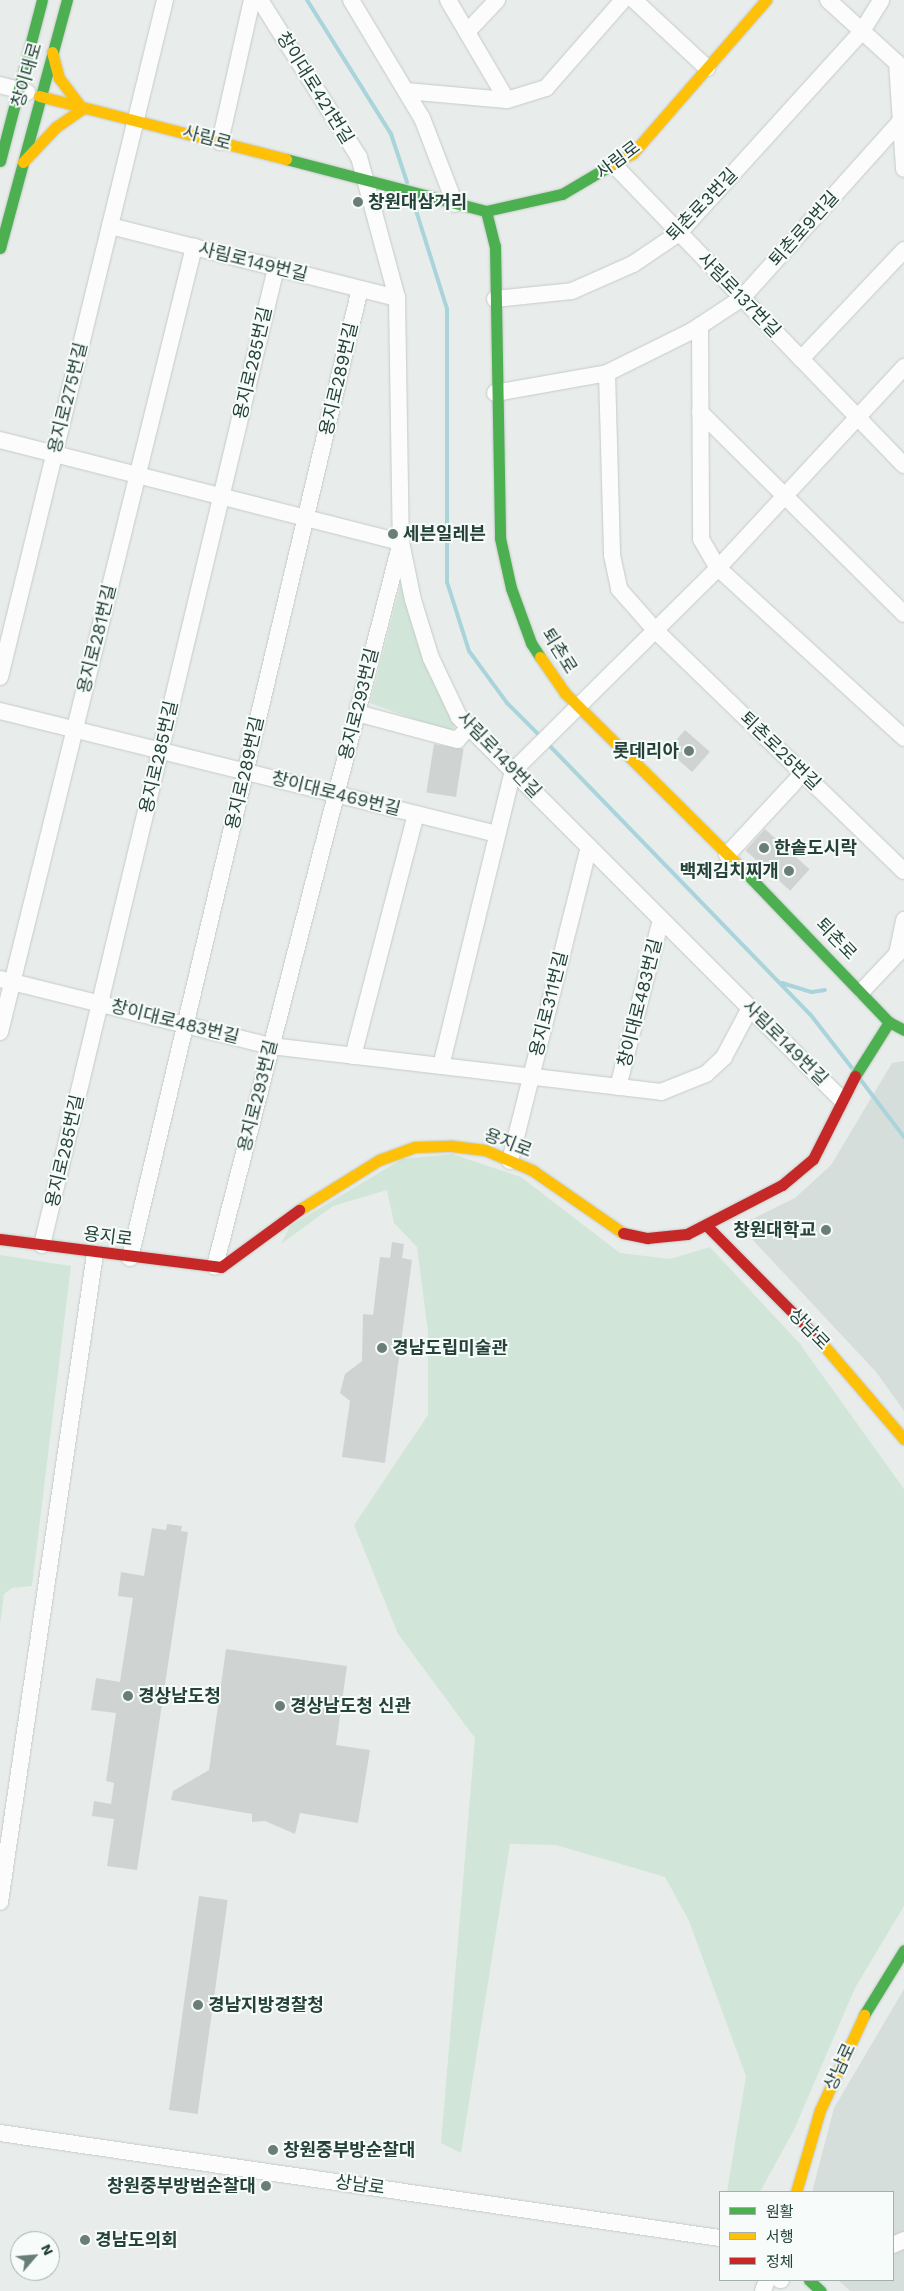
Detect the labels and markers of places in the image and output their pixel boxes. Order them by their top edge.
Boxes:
place label: 창원대삼거리 [368,191,467,213]
marker: 창원대삼거리 [352,196,364,208]
place label: 세븐일레븐 [403,523,486,545]
marker: 세븐일레븐 [387,528,399,540]
place label: 롯데리아 [613,740,679,762]
marker: 롯데리아 [683,745,695,757]
place label: 한솥도시락 [774,837,857,859]
marker: 한솥도시락 [758,842,770,854]
place label: 백제김치찌개 [680,860,779,882]
marker: 백제김치찌개 [783,865,795,877]
place label: 창원대학교 [733,1219,816,1241]
marker: 창원대학교 [820,1224,832,1236]
place label: 경남도립미술관 [392,1337,508,1359]
marker: 경남도립미술관 [376,1342,388,1354]
place label: 경상남도청 [138,1685,221,1707]
marker: 경상남도청 [122,1690,134,1702]
place label: 경상남도청 신관 [290,1695,411,1717]
marker: 경상남도청 신관 [274,1700,286,1712]
place label: 경남지방경찰청 [208,1994,324,2016]
marker: 경남지방경찰청 [192,1999,204,2011]
place label: 창원중부방순찰대 [283,2139,415,2161]
marker: 창원중부방순찰대 [267,2144,279,2156]
place label: 창원중부방범순찰대 [107,2175,256,2197]
marker: 창원중부방범순찰대 [260,2180,272,2192]
place label: 경남도의회 [95,2229,178,2251]
marker: 경남도의회 [79,2234,91,2246]

